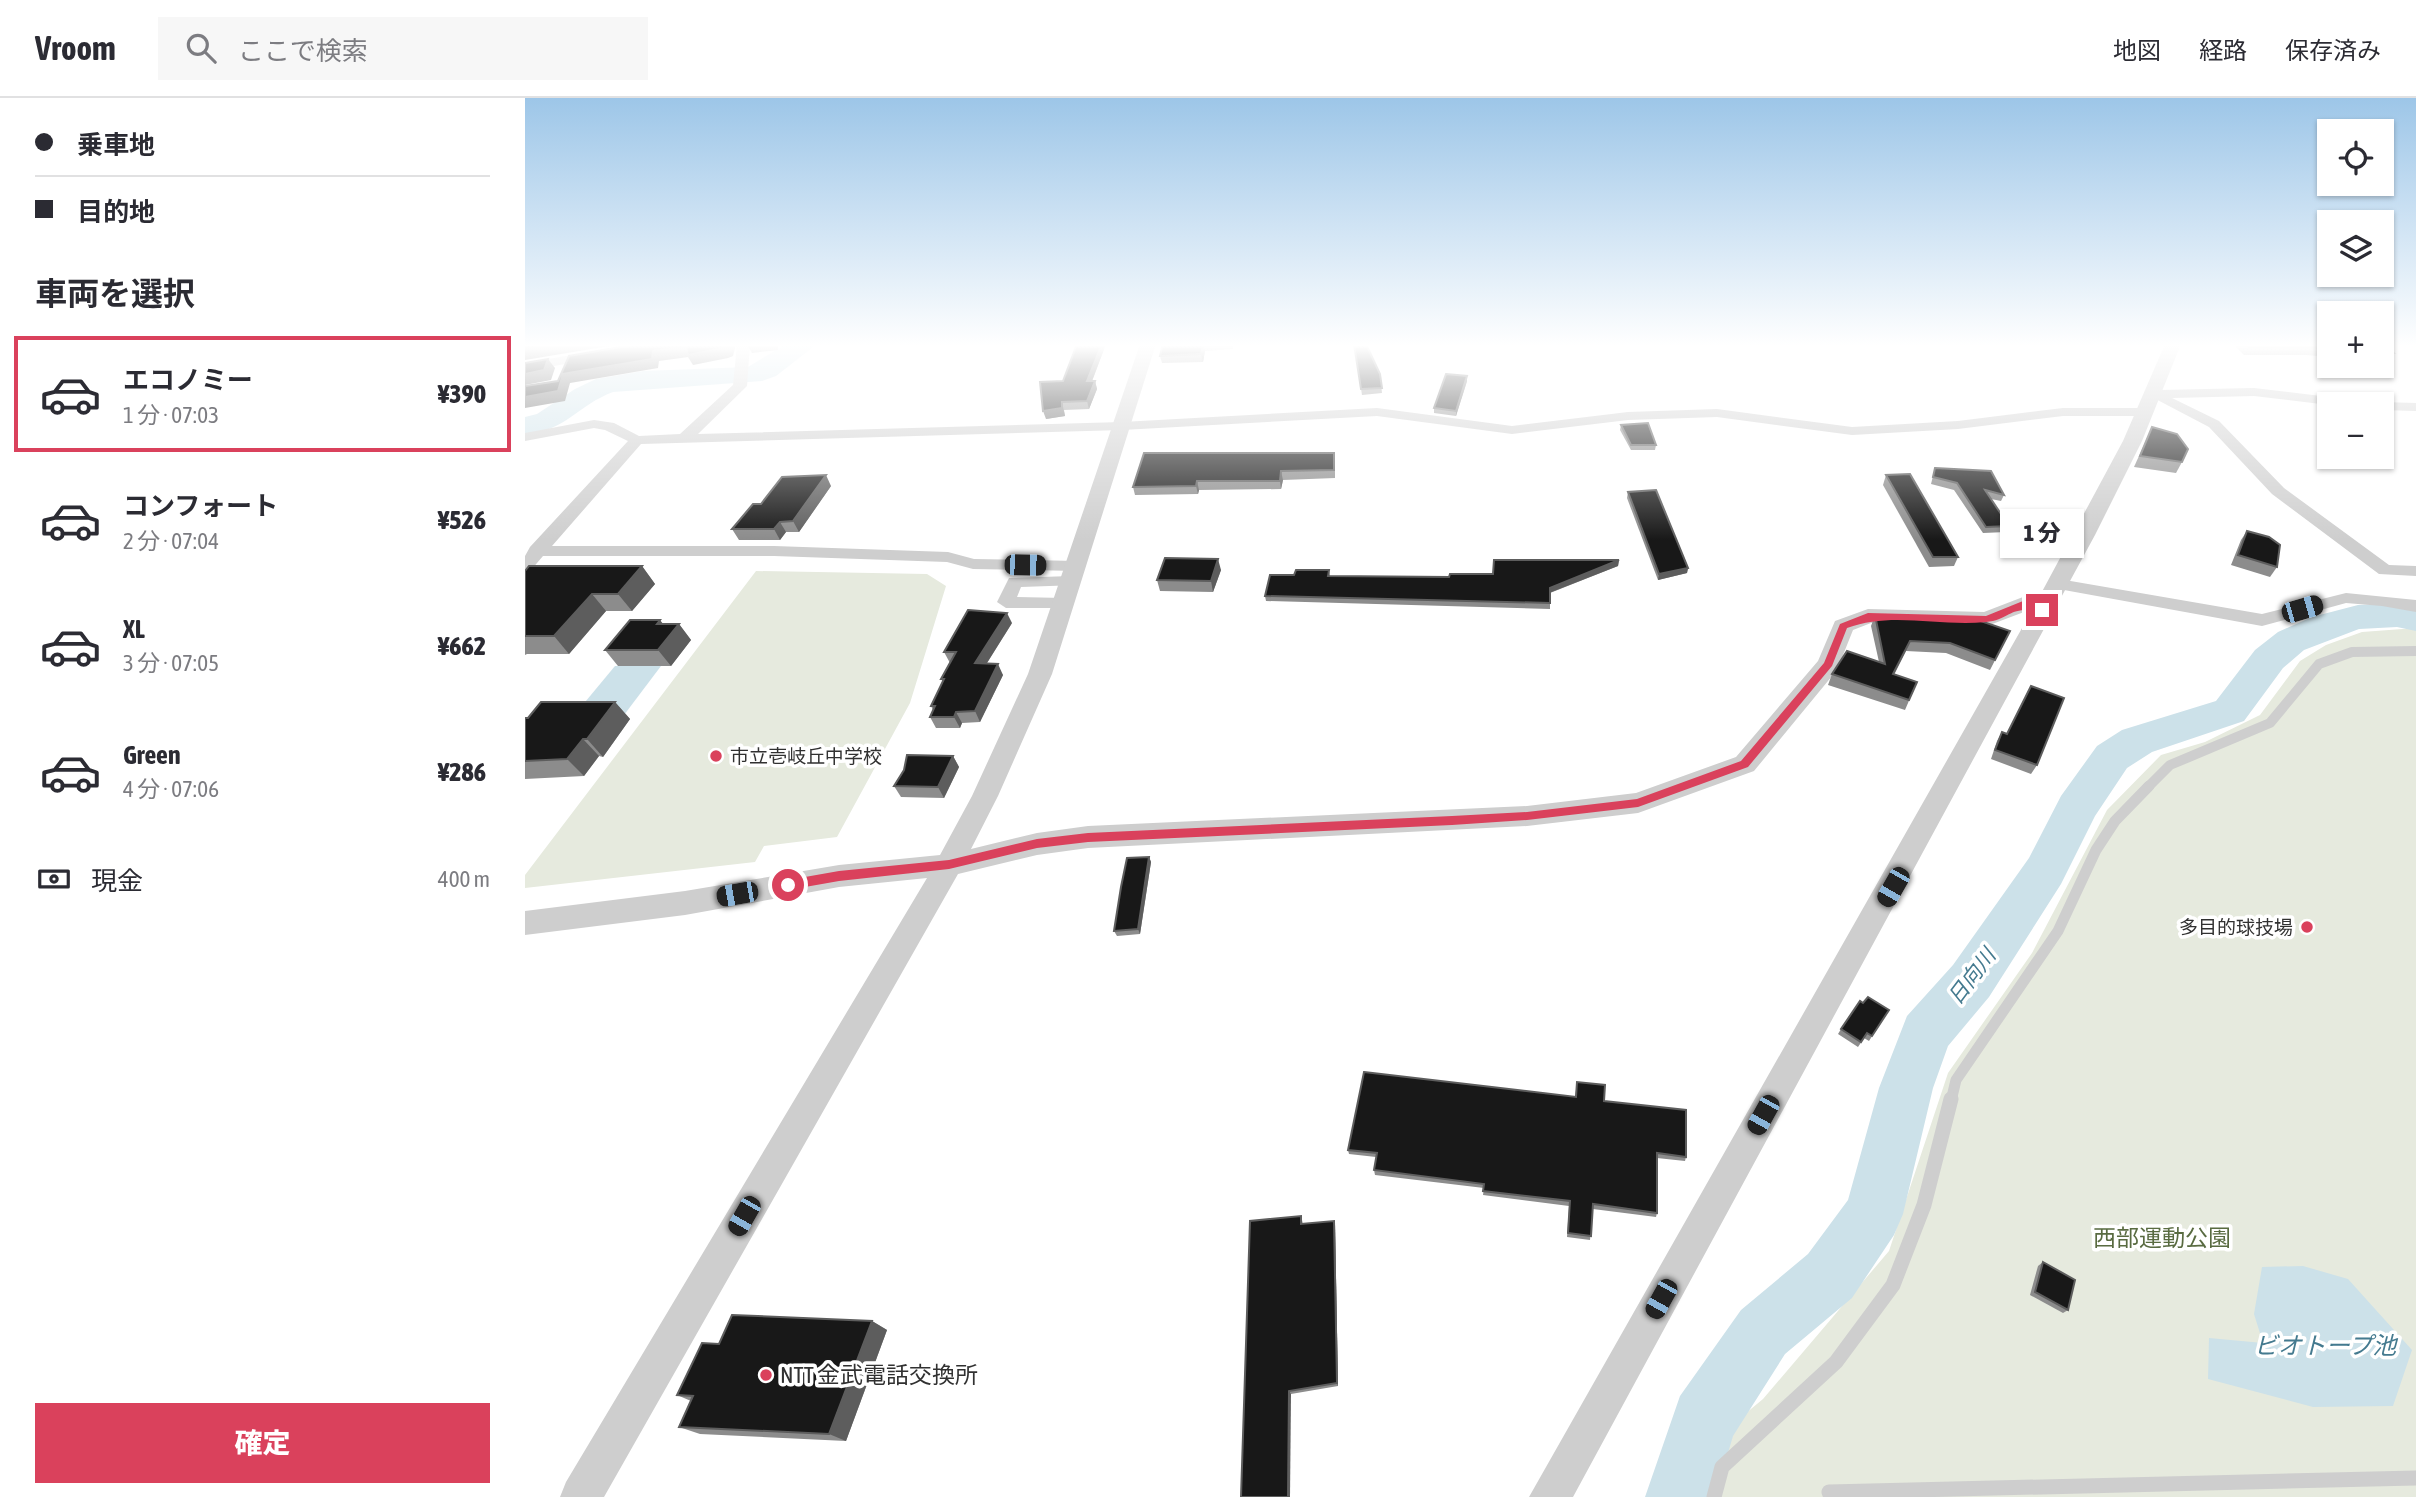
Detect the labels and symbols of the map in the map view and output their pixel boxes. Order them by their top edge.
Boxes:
callout: 1 分 [2000,508,2084,558]
car [1004,554,1047,576]
car [2279,593,2326,625]
route end [2026,594,2058,626]
place label: 市立壱岐丘中学校 [730,745,882,767]
marker: 市立壱岐丘中学校 [708,748,724,764]
car [1874,864,1913,910]
route start [772,869,804,901]
car [715,880,760,908]
place label: 多目的球技場 [2179,916,2293,938]
marker: 多目的球技場 [2299,919,2315,935]
water label: 日向川 [1942,942,2001,1008]
car [1744,1092,1783,1138]
car [725,1193,764,1239]
park label: 西部運動公園 [2093,1225,2231,1251]
car [1642,1276,1681,1322]
water label: ビオトープ池 [2254,1332,2398,1359]
place label: NTT 金武電話交換所 [780,1362,978,1388]
marker: NTT 金武電話交換所 [758,1367,774,1383]

